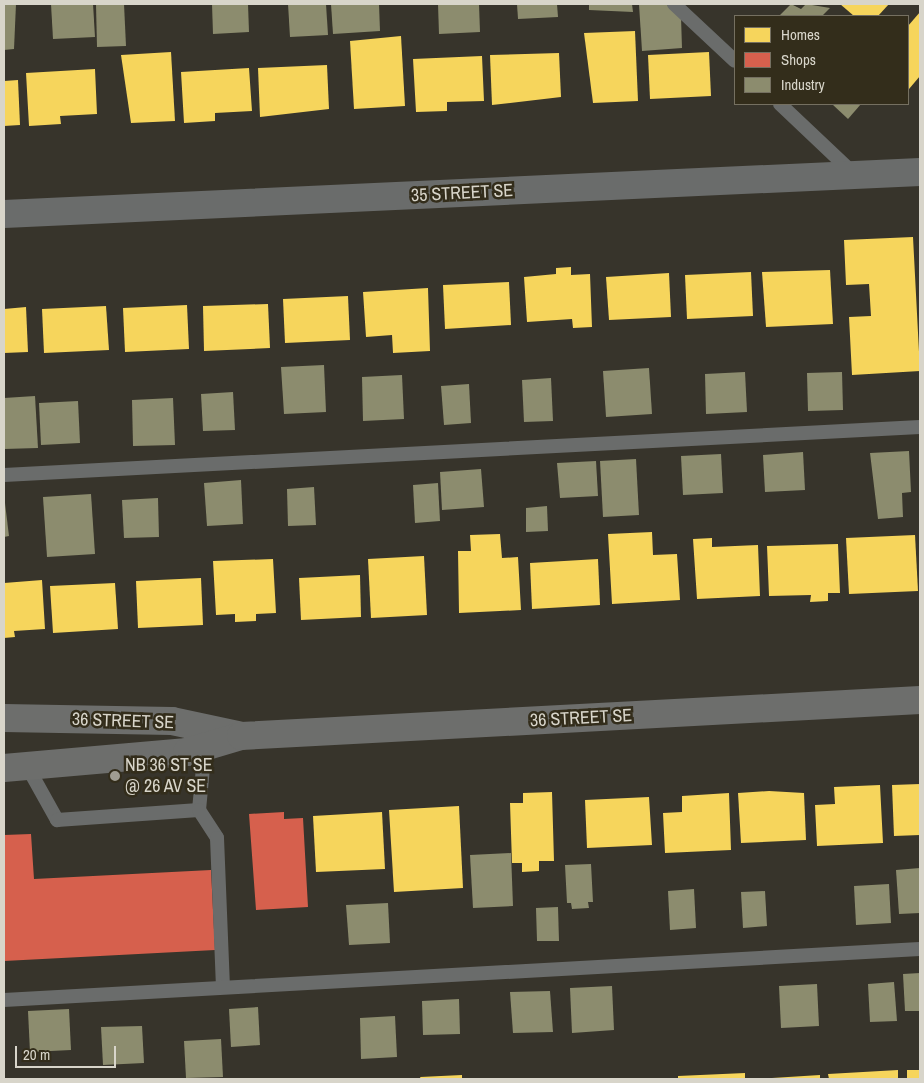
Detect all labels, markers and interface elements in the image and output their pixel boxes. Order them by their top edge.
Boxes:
legend [734,15,909,105]
text: Homes [781,24,820,45]
text: Shops [781,49,816,70]
text: Industry [781,74,825,95]
street label: 35 STREET SE [410,180,514,206]
street label: 36 STREET SE [529,705,633,731]
street label: 36 STREET SE [71,708,175,734]
place label: NB 36 ST SE @ 26 AV SE [125,755,213,798]
marker: NB 36 ST SE @ 26 AV SE [109,770,121,782]
scale bar [18,1036,119,1068]
text: 20 m [23,1044,50,1065]

